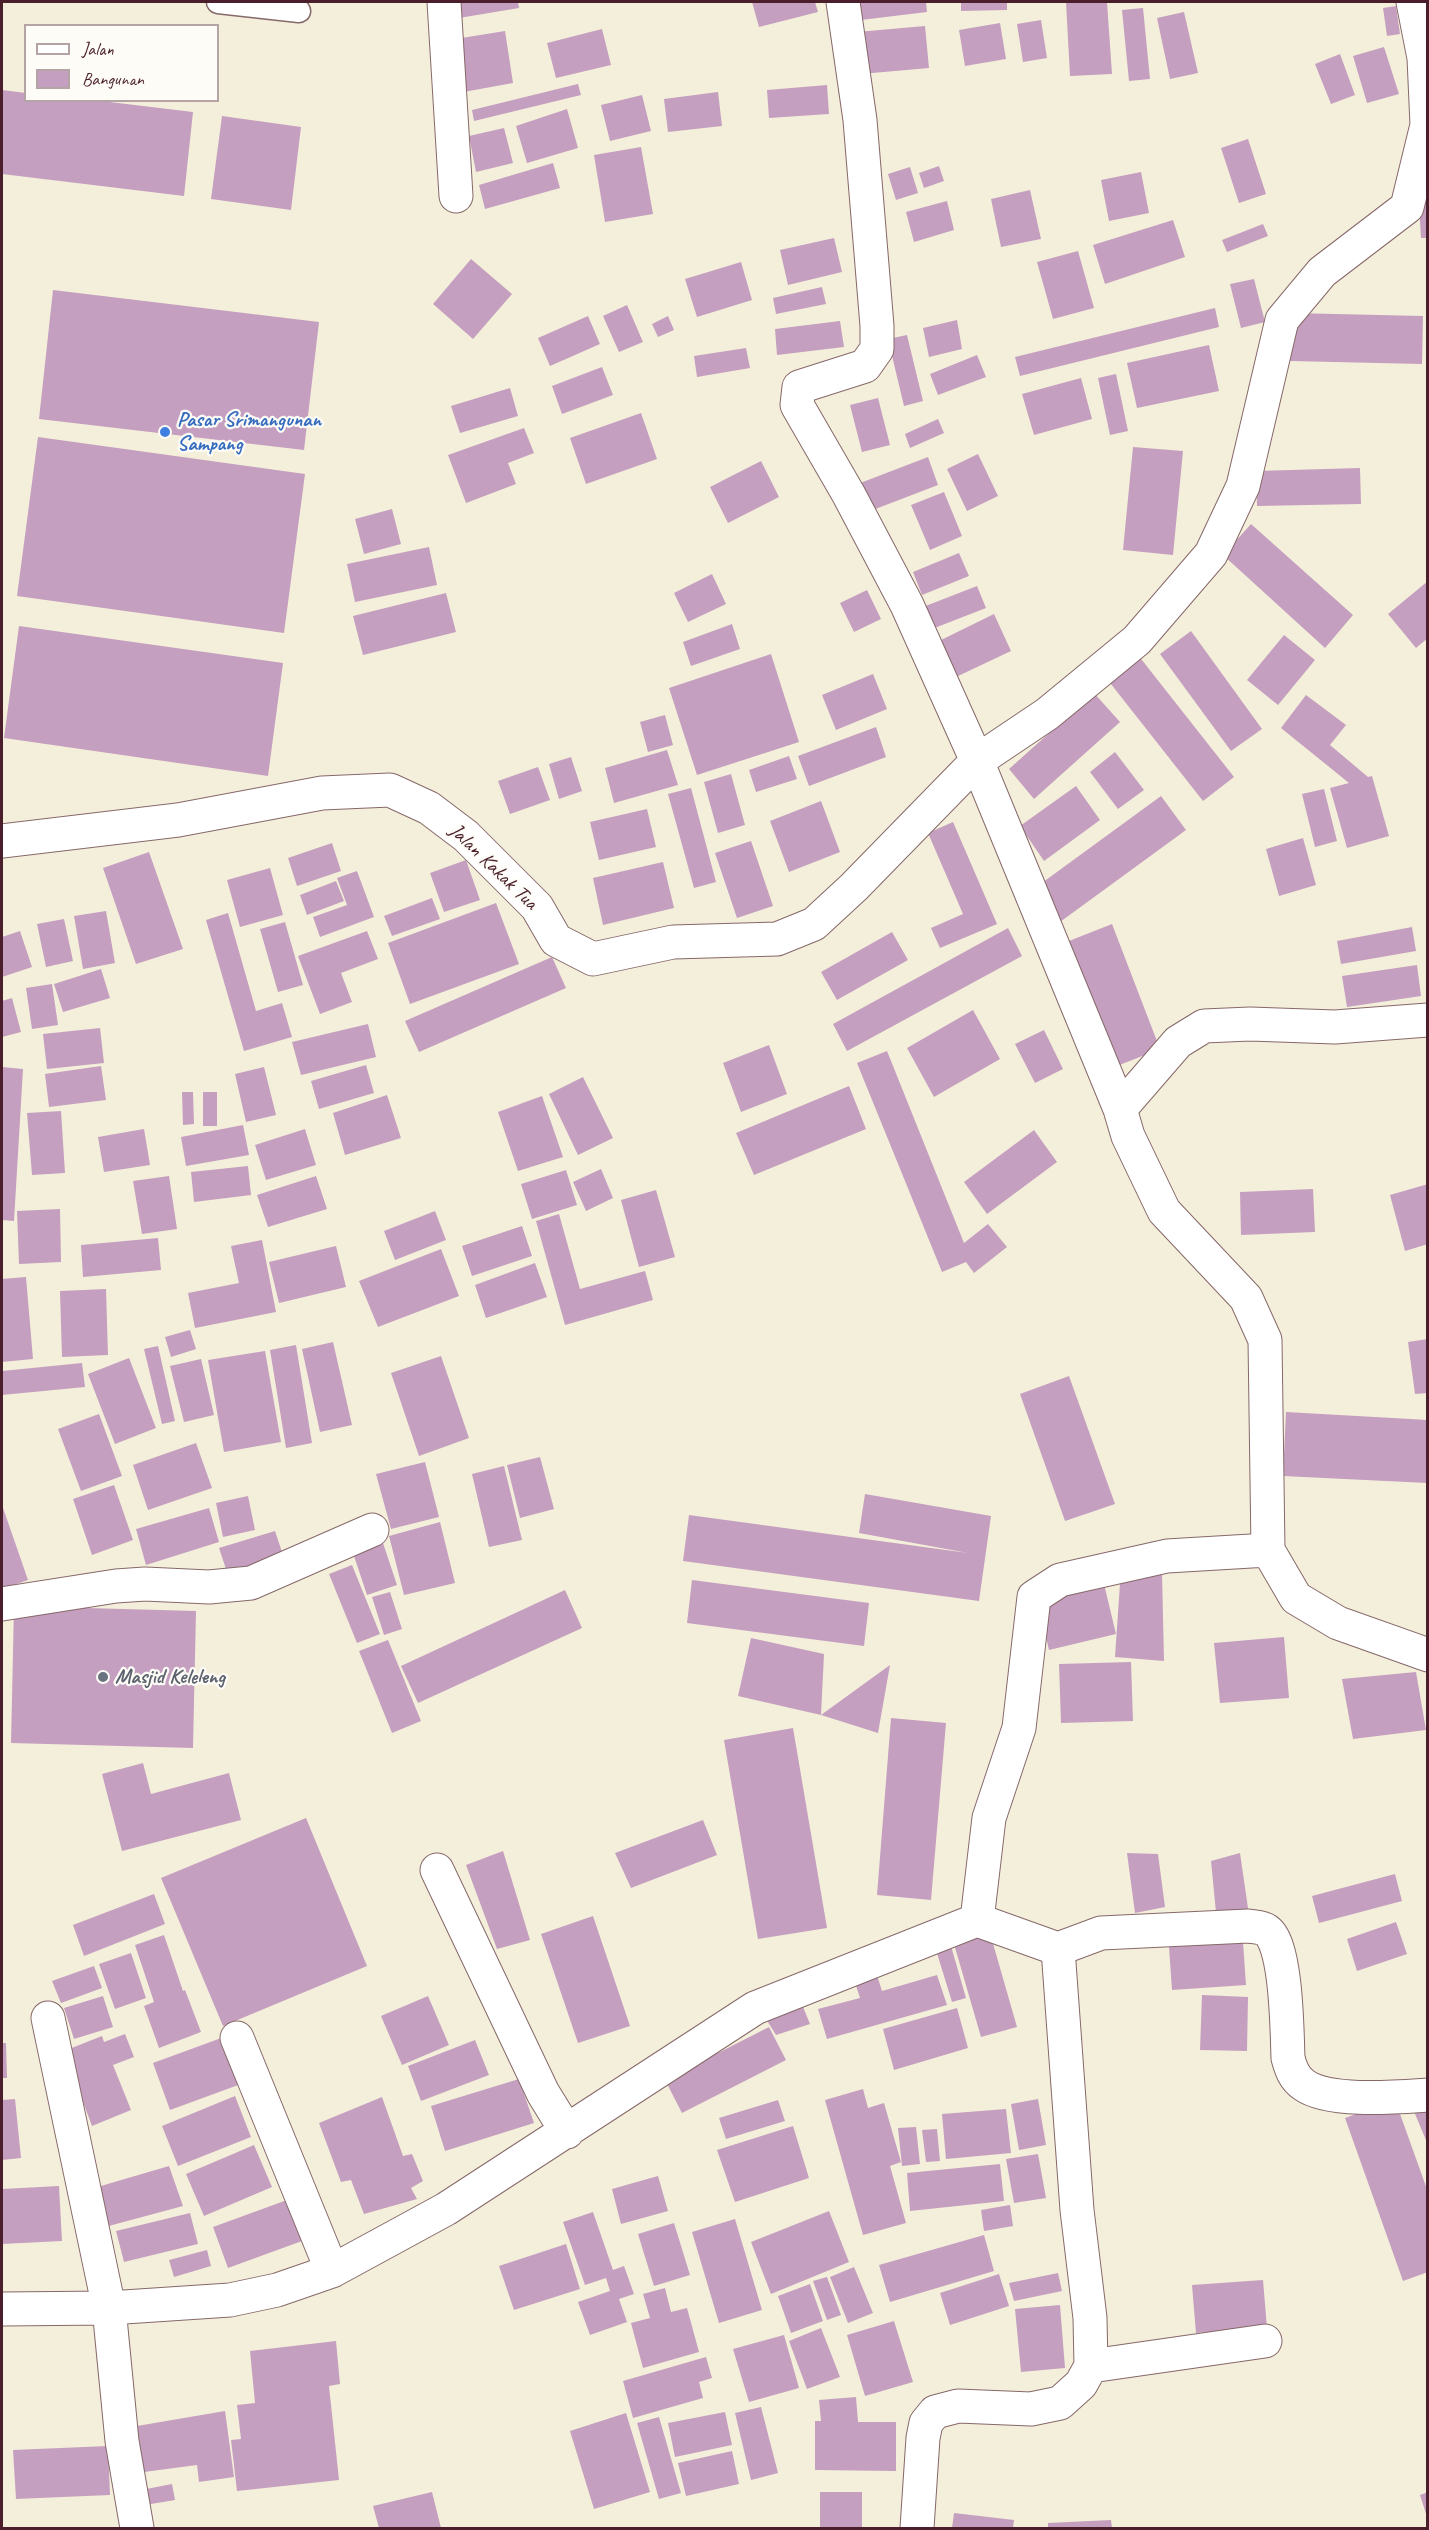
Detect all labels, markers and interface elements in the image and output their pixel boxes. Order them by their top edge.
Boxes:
legend [24,24,219,102]
text: Jalan [82,38,114,60]
text: Bangunan [82,68,144,90]
place label: Pasar Srimangunan Sampang [177,407,321,457]
marker: Pasar Srimangunan Sampang [158,425,172,439]
street label: Jalan Kakak Tua [443,819,543,915]
place label: Masjid Keleleng [115,1664,225,1690]
marker: Masjid Keleleng [96,1670,110,1684]

